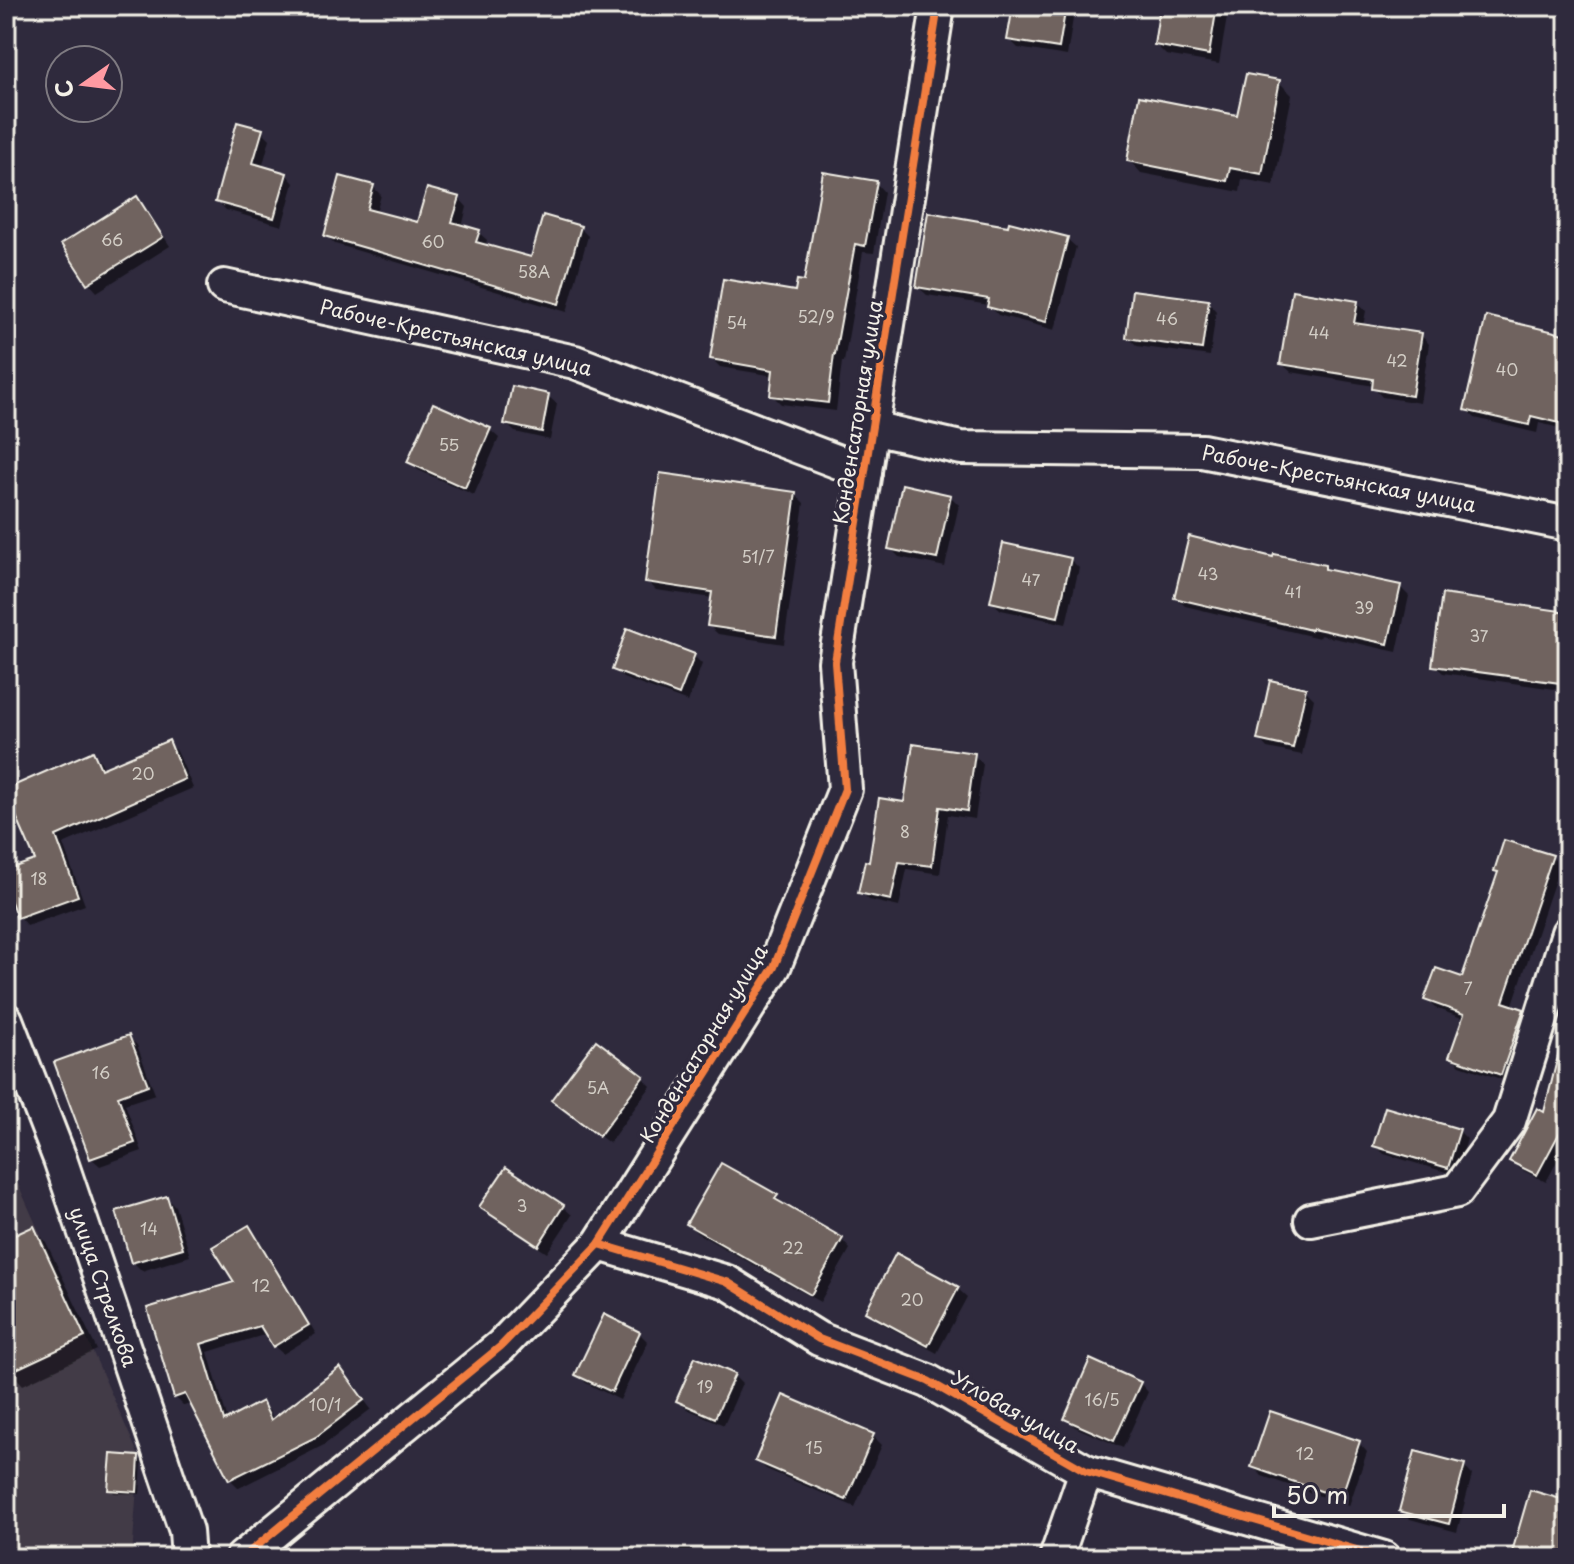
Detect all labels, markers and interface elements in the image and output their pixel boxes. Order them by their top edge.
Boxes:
north arrow [44,44,124,124]
text: С [45,77,81,101]
house number: 66 [101,227,123,251]
house number: 60 [422,229,444,253]
house number: 58А [518,259,550,283]
street label: Рабоче-Крестьянская улица [317,291,596,383]
street label: Конденсаторная улица [824,297,890,526]
house number: 52/9 [797,304,835,328]
house number: 46 [1156,306,1178,330]
house number: 54 [727,310,747,334]
house number: 44 [1308,320,1330,344]
house number: 42 [1386,348,1408,372]
house number: 40 [1496,357,1518,381]
house number: 55 [439,432,459,456]
street label: Рабоче-Крестьянская улица [1200,437,1479,519]
house number: 51/7 [741,544,775,568]
house number: 43 [1198,561,1218,585]
house number: 47 [1022,567,1041,591]
house number: 41 [1285,579,1301,603]
house number: 39 [1354,595,1374,619]
house number: 37 [1470,623,1489,647]
house number: 20 [132,761,154,785]
house number: 8 [900,819,910,843]
house number: 18 [30,866,48,890]
street label: Конденсаторная улица [632,938,775,1148]
house number: 7 [1463,976,1473,1000]
house number: 16 [92,1060,110,1084]
house number: 5А [587,1075,609,1099]
house number: 3 [517,1193,527,1217]
street label: улица Стрелкова [62,1202,146,1371]
house number: 14 [140,1216,158,1240]
house number: 22 [782,1235,804,1259]
house number: 12 [252,1273,270,1297]
house number: 20 [901,1287,923,1311]
street label: Угловая улица [946,1362,1085,1460]
house number: 19 [697,1374,713,1398]
house number: 16/5 [1084,1387,1120,1411]
house number: 10/1 [309,1392,341,1416]
house number: 15 [805,1435,823,1459]
house number: 12 [1296,1441,1314,1465]
scale bar [1274,1468,1504,1518]
text: 50 m [1286,1476,1348,1512]

